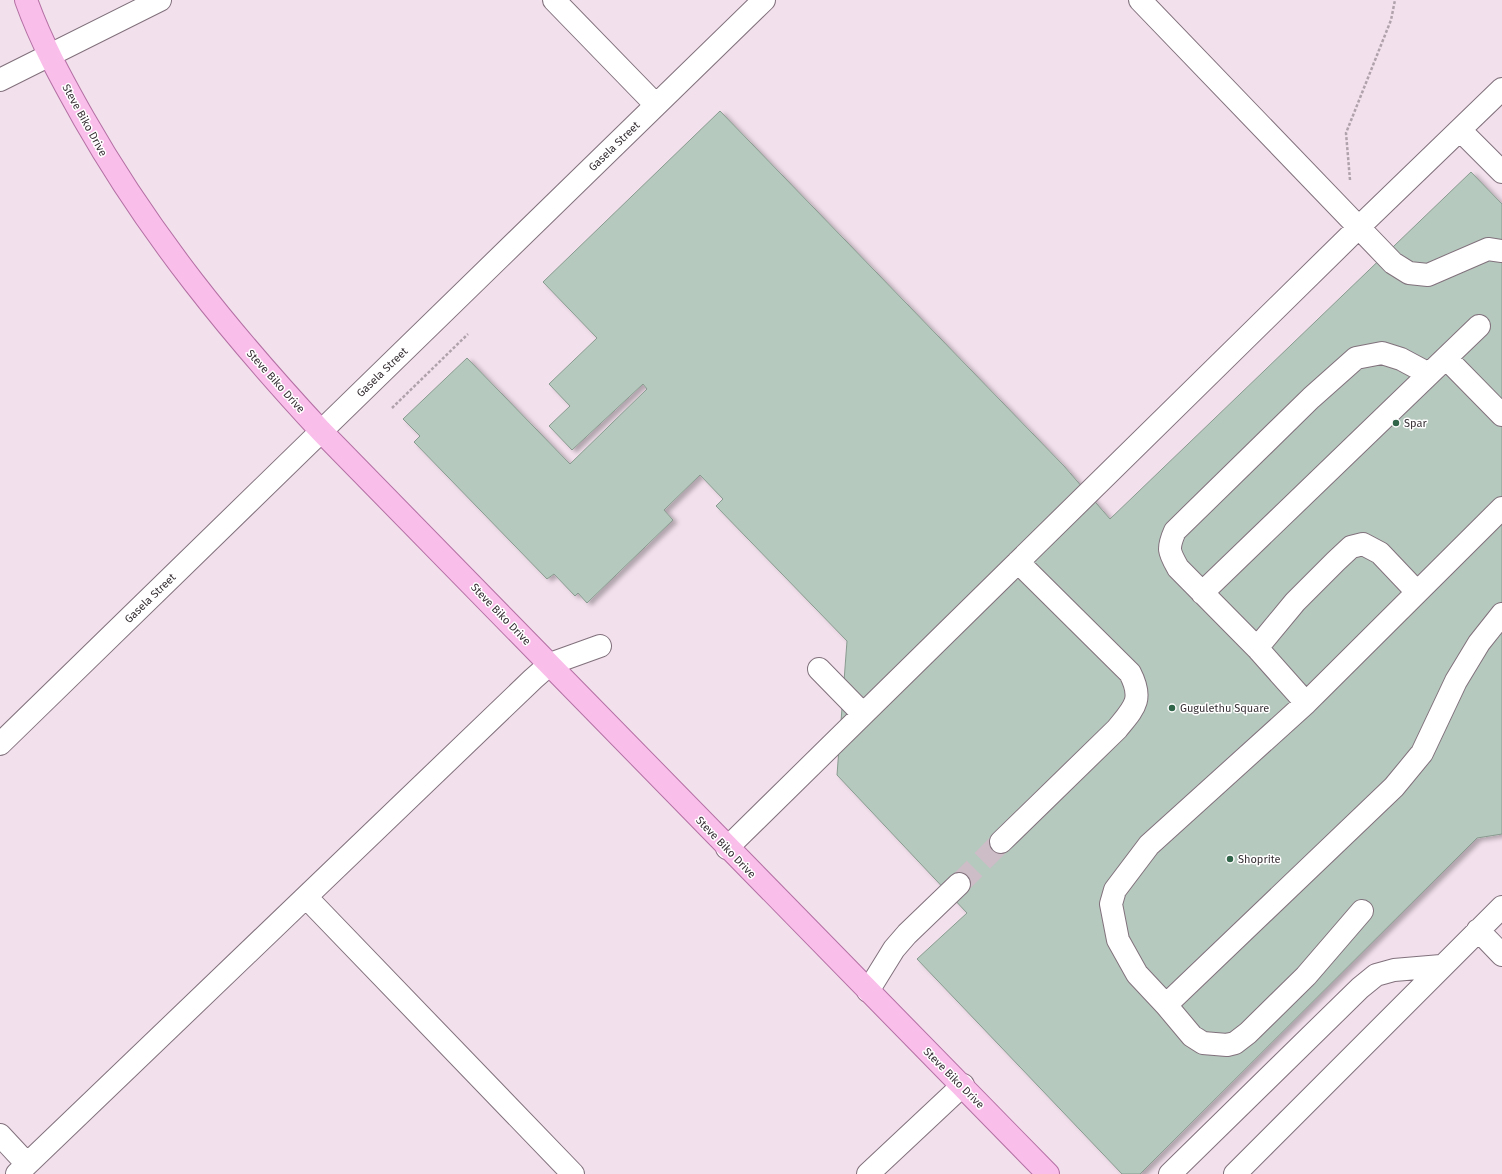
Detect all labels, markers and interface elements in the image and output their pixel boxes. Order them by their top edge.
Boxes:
street label: Steve Biko Drive [59,82,110,159]
street label: Gasela Street [586,119,643,174]
street label: Gasela Street [354,345,411,400]
street label: Steve Biko Drive [244,347,307,416]
place label: Spar [1404,417,1427,430]
marker: Spar [1391,418,1401,428]
street label: Gasela Street [122,571,179,626]
street label: Steve Biko Drive [468,581,533,648]
place label: Gugulethu Square [1180,702,1269,715]
marker: Gugulethu Square [1167,703,1177,713]
street label: Steve Biko Drive [693,814,758,881]
place label: Shoprite [1238,853,1281,866]
marker: Shoprite [1225,854,1235,864]
street label: Steve Biko Drive [921,1045,987,1111]

